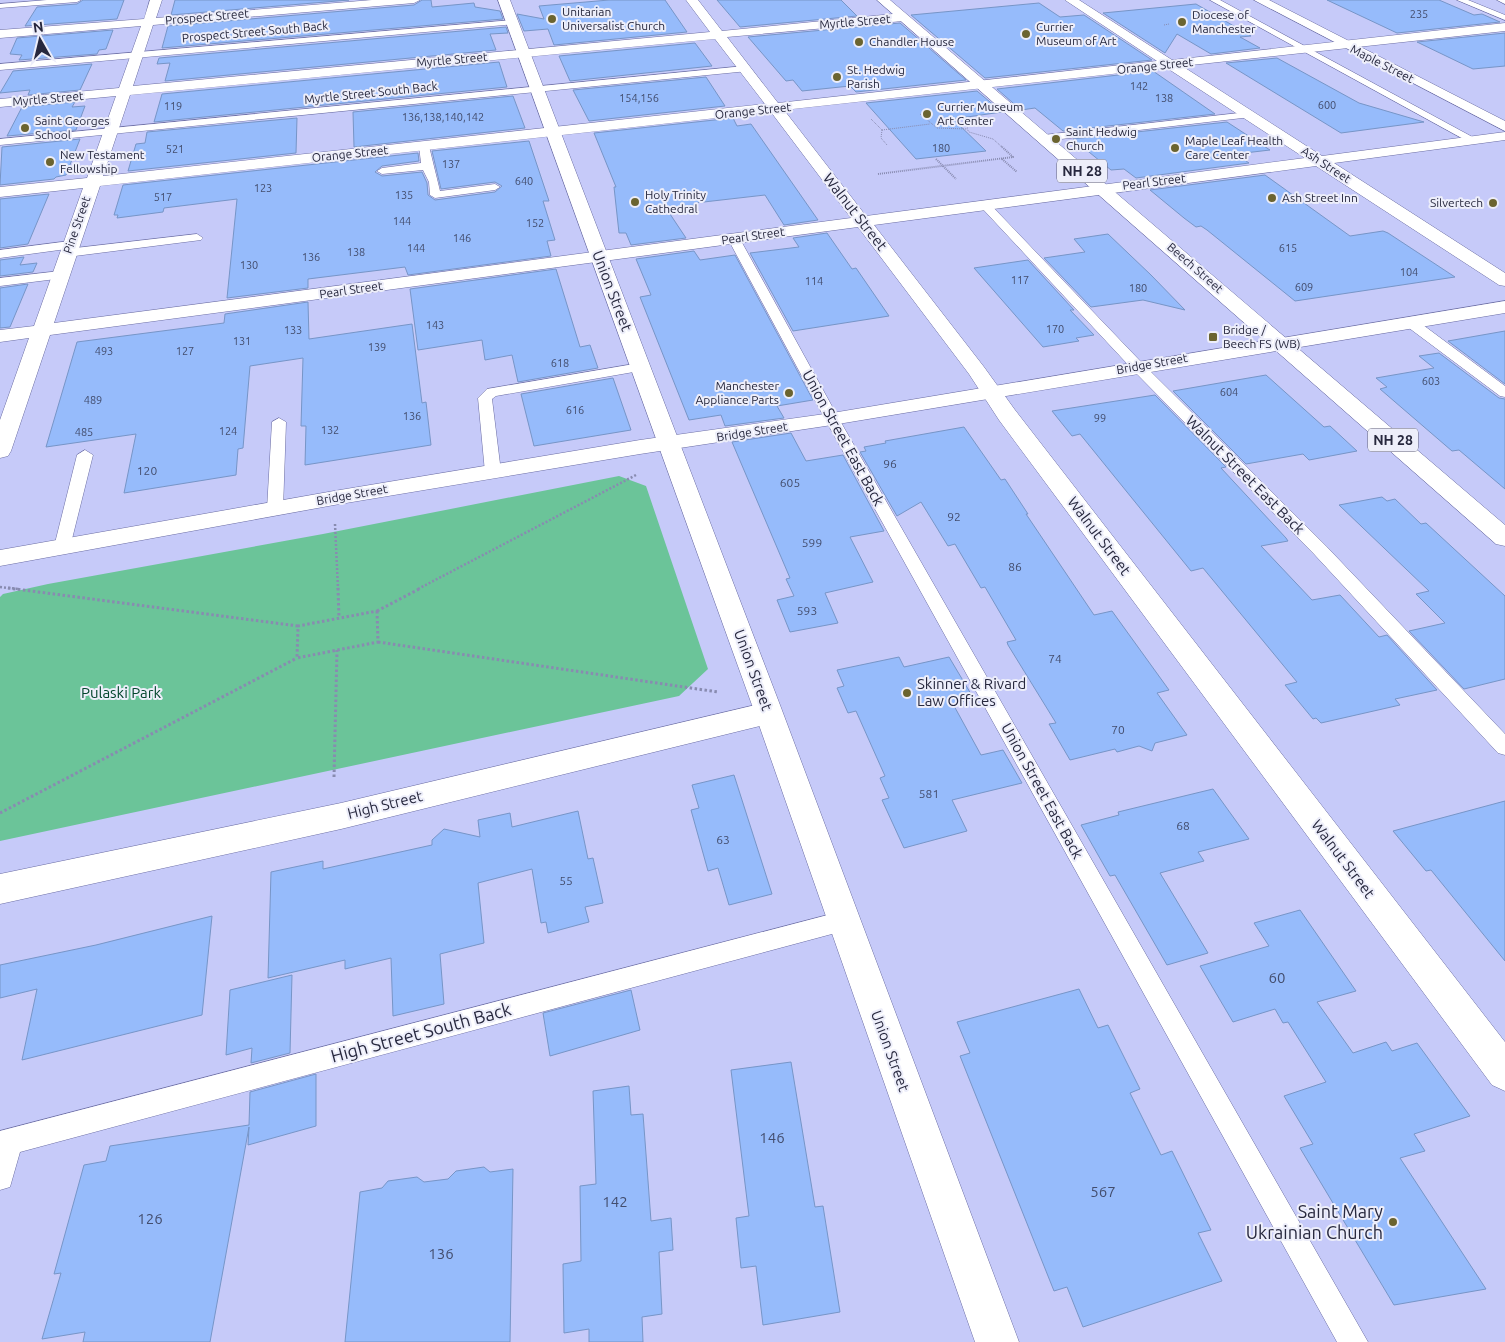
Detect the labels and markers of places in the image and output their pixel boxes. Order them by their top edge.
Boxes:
place label: Unitarian Universalist Church [562,5,665,32]
place label: Diocese of Manchester [1192,8,1256,35]
marker: Unitarian Universalist Church [546,13,558,25]
marker: Diocese of Manchester [1176,16,1188,28]
place label: Currier Museum of Art [1036,20,1117,47]
marker: Currier Museum of Art [1020,28,1032,40]
place label: Chandler House [869,35,954,48]
marker: Chandler House [853,36,865,48]
place label: St. Hedwig Parish [847,63,905,90]
marker: St. Hedwig Parish [831,71,843,83]
place label: Currier Museum Art Center [937,100,1023,127]
marker: Currier Museum Art Center [921,108,933,120]
place label: Saint Georges School [35,114,110,141]
marker: Saint Georges School [19,122,31,134]
place label: Saint Hedwig Church [1066,125,1137,152]
marker: Saint Hedwig Church [1050,133,1062,145]
place label: Maple Leaf Health Care Center [1185,134,1283,161]
marker: Maple Leaf Health Care Center [1169,142,1181,154]
place label: New Testament Fellowship [60,148,145,175]
marker: New Testament Fellowship [44,156,56,168]
place label: Holy Trinity Cathedral [645,188,706,215]
place label: Ash Street Inn [1282,191,1358,204]
marker: Ash Street Inn [1266,192,1278,204]
marker: Holy Trinity Cathedral [629,196,641,208]
place label: Silvertech [1430,196,1483,209]
marker: Silvertech [1487,197,1499,209]
place label: Bridge / Beech FS (WB) [1223,323,1301,351]
marker: Bridge / Beech FS (WB) [1207,331,1219,343]
place label: Manchester Appliance Parts [695,379,779,406]
marker: Manchester Appliance Parts [783,387,795,399]
place label: Skinner & Rivard Law Offices [917,675,1026,709]
marker: Skinner & Rivard Law Offices [901,687,913,699]
place label: Saint Mary Ukrainian Church [1246,1201,1383,1242]
marker: Saint Mary Ukrainian Church [1387,1216,1399,1228]

